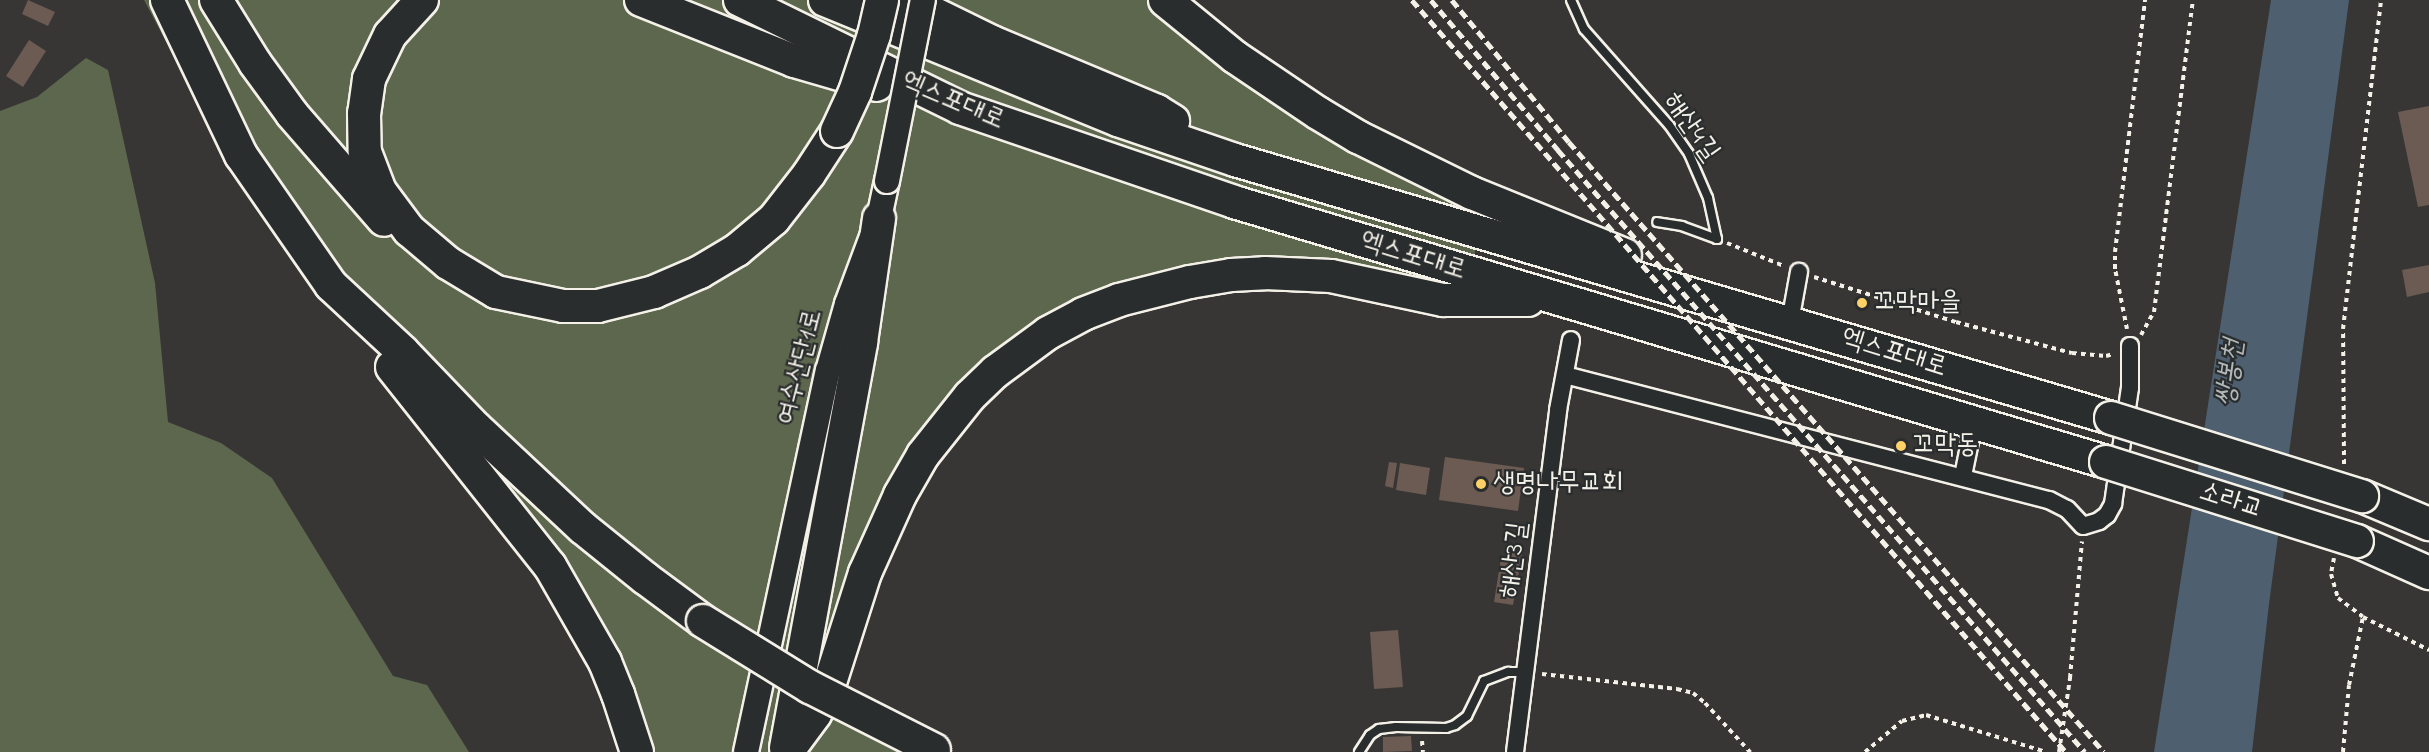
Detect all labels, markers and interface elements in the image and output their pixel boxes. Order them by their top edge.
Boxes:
street label: 엑스포대로 [897,65,1009,137]
street label: 해산4길 [1656,86,1726,168]
street label: 엑스포대로 [1356,225,1470,287]
place label: 꼬막마을 [1874,287,1961,319]
marker: 꼬막마을 [1855,296,1869,310]
street label: 여수산단1로 [770,306,830,428]
street label: 엑스포대로 [1837,322,1951,384]
water label: 쌍봉천 [2210,337,2252,409]
place label: 꼬막동 [1913,430,1978,462]
marker: 꼬막동 [1894,439,1908,453]
place label: 생명나무교회 [1493,468,1623,500]
street label: 소라교 [2195,476,2267,526]
marker: 생명나무교회 [1474,477,1488,491]
street label: 해산3길 [1493,520,1535,600]

